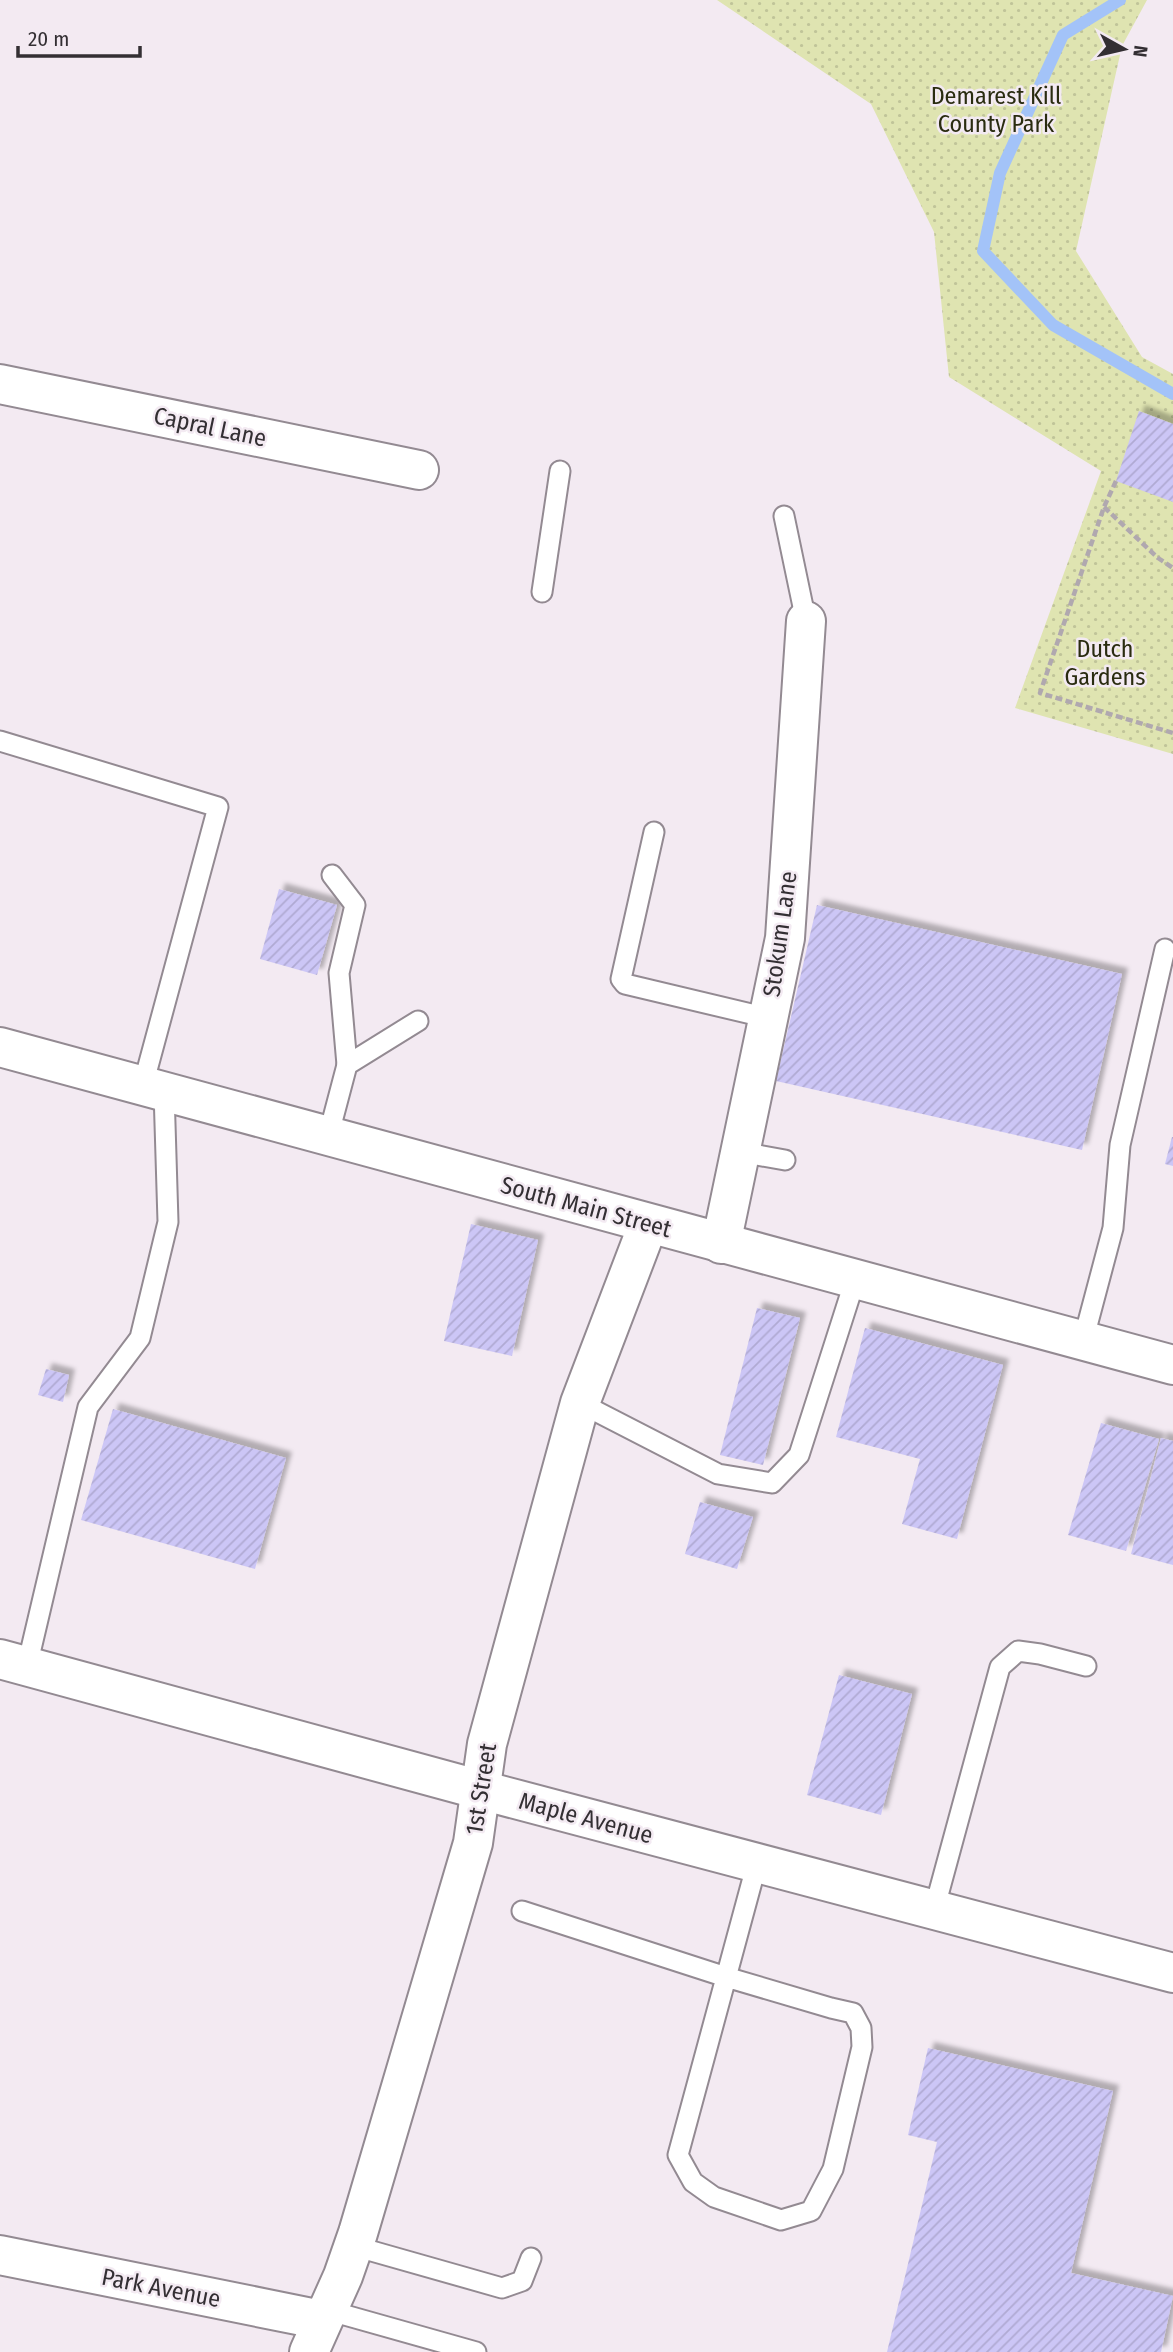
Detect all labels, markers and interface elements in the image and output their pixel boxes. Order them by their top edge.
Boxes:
scale bar [18,14,140,58]
north arrow [1089,14,1159,84]
text: 20 m [28,26,69,52]
text: N [1128,44,1153,59]
park label: Demarest Kill County Park [931,82,1061,138]
street label: Capral Lane [151,401,269,453]
park label: Dutch Gardens [1065,635,1145,691]
street label: Stokum Lane [757,869,803,999]
street label: South Main Street [498,1171,674,1243]
street label: 1st Street [460,1741,502,1837]
street label: Maple Avenue [516,1787,656,1849]
street label: Park Avenue [99,2263,223,2313]

